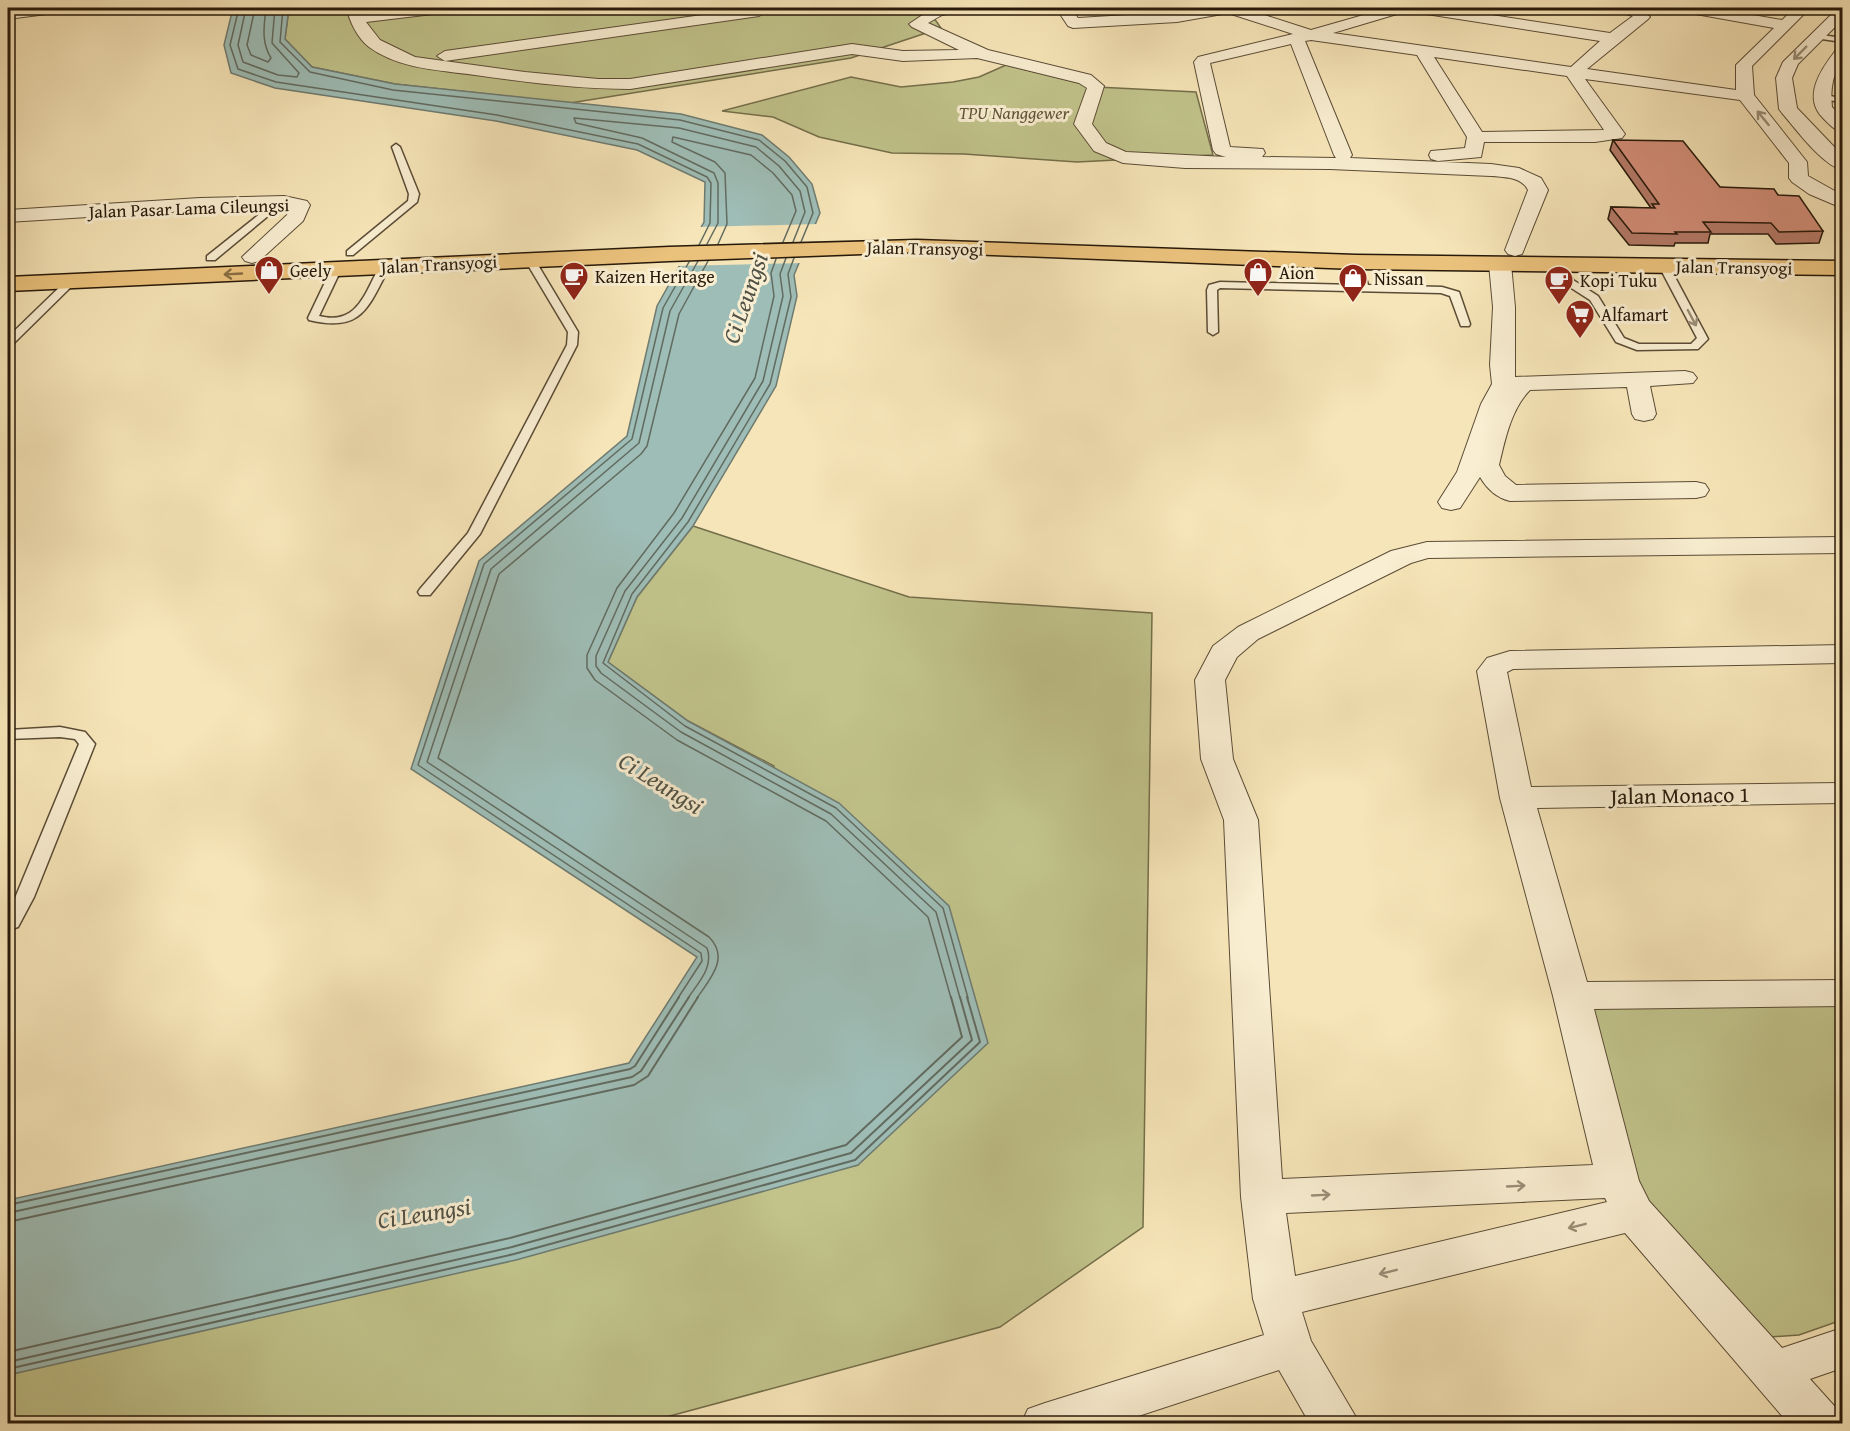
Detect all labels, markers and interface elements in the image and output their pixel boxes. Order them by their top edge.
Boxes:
one-way arrow [1793,46,1808,61]
park label: TPU Nanggewer [959,99,1070,126]
one-way arrow [1756,111,1769,127]
street label: Jalan Pasar Lama Cileungsi [86,191,290,225]
street label: Jalan Transyogi [864,233,984,263]
street label: Jalan Transyogi [378,247,498,281]
water label: Ci Leungsi [713,248,777,348]
street label: Jalan Transyogi [1673,252,1793,282]
shop icon: Geely [253,254,285,296]
shop icon: Aion [1242,256,1274,298]
place label: Geely [290,257,332,284]
place label: Aion [1279,259,1314,286]
cafe icon: Kaizen Heritage [558,260,590,302]
shop icon: Nissan [1337,262,1369,304]
place label: Kaizen Heritage [595,263,715,290]
cafe icon: Kopi Tuku [1543,264,1575,306]
place label: Nissan [1374,265,1424,292]
place label: Kopi Tuku [1580,267,1658,294]
one-way arrow [224,268,244,279]
supermarket icon: Alfamart [1564,298,1596,340]
place label: Alfamart [1601,301,1669,328]
one-way arrow [1687,308,1698,326]
water label: Ci Leungsi [612,743,710,823]
street label: Jalan Monaco 1 [1607,778,1750,812]
one-way arrow [1505,1180,1525,1191]
water label: Ci Leungsi [375,1188,473,1238]
one-way arrow [1310,1189,1330,1200]
one-way arrow [1568,1221,1587,1233]
one-way arrow [1378,1267,1398,1278]

